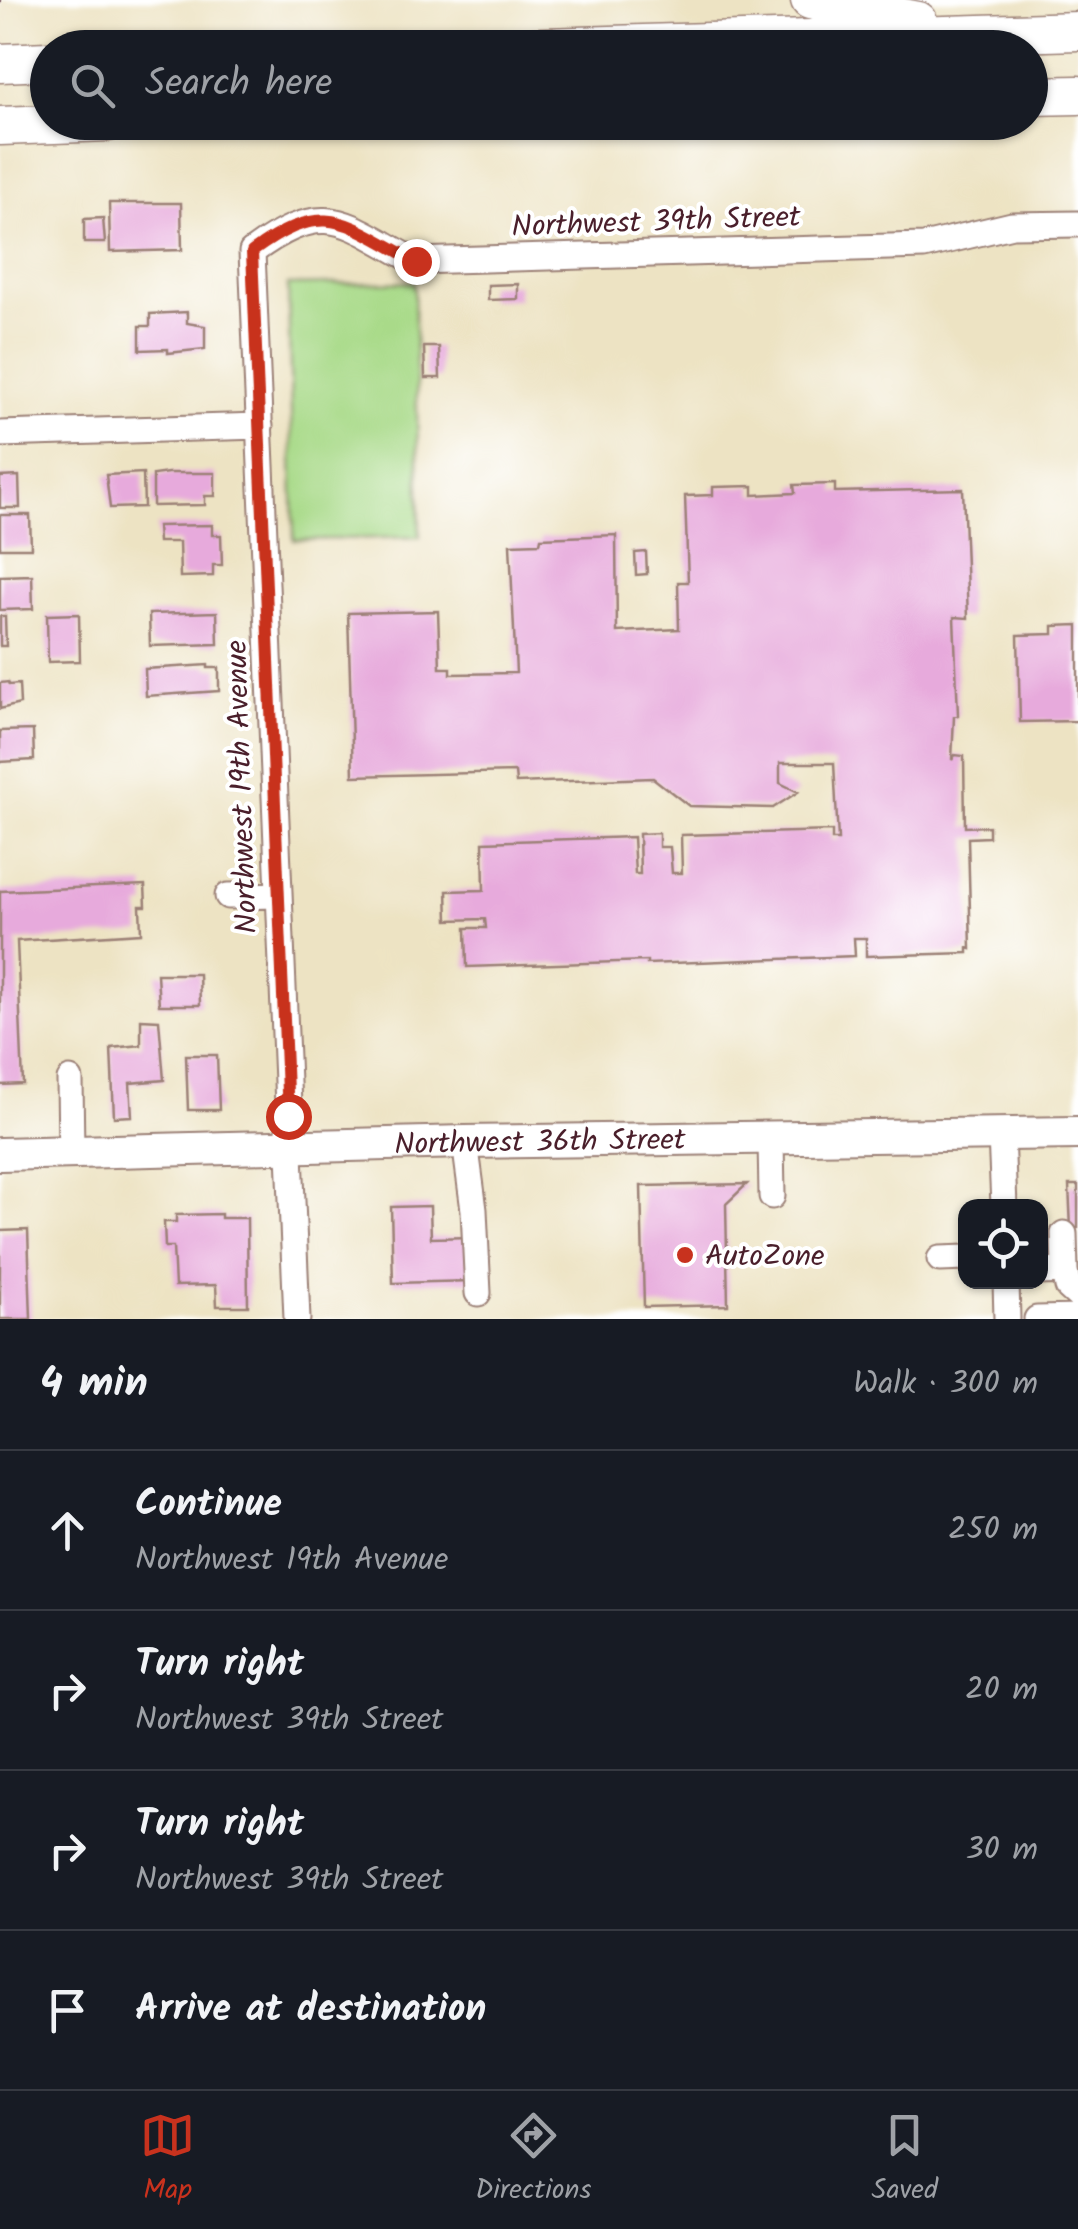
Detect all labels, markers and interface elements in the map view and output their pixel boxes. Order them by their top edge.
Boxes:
search box [30,30,1048,140]
text: Search here [145,55,332,115]
icon: search [65,58,120,113]
street label: Northwest 39th Street [511,194,802,252]
route end [394,239,440,285]
street label: Northwest 19th Avenue [214,639,272,935]
route start [266,1094,312,1140]
street label: Northwest 36th Street [394,1117,686,1170]
map controls [958,1199,1048,1289]
button: locate [958,1199,1048,1289]
place label: AutoZone [705,1233,825,1281]
marker: AutoZone [674,1244,696,1266]
text: 4 min [40,1351,148,1418]
text: Walk · 300 m [853,1359,1038,1410]
text: Continue [135,1475,282,1535]
icon: ahead [40,1503,95,1558]
text: 250 m [948,1505,1038,1556]
text: Northwest 19th Avenue [135,1535,448,1586]
text: Turn right [135,1635,304,1695]
icon: right [40,1663,95,1718]
text: 20 m [965,1665,1038,1716]
text: Northwest 39th Street [135,1695,443,1746]
text: Turn right [135,1795,304,1855]
icon: right [40,1823,95,1878]
text: 30 m [965,1825,1038,1876]
text: Northwest 39th Street [135,1855,443,1906]
text: Arrive at destination [135,1980,486,2040]
icon: arrive [40,1983,95,2038]
tab: Map [140,2108,195,2213]
tab: Directions [475,2108,591,2213]
tab: Saved [872,2108,938,2213]

